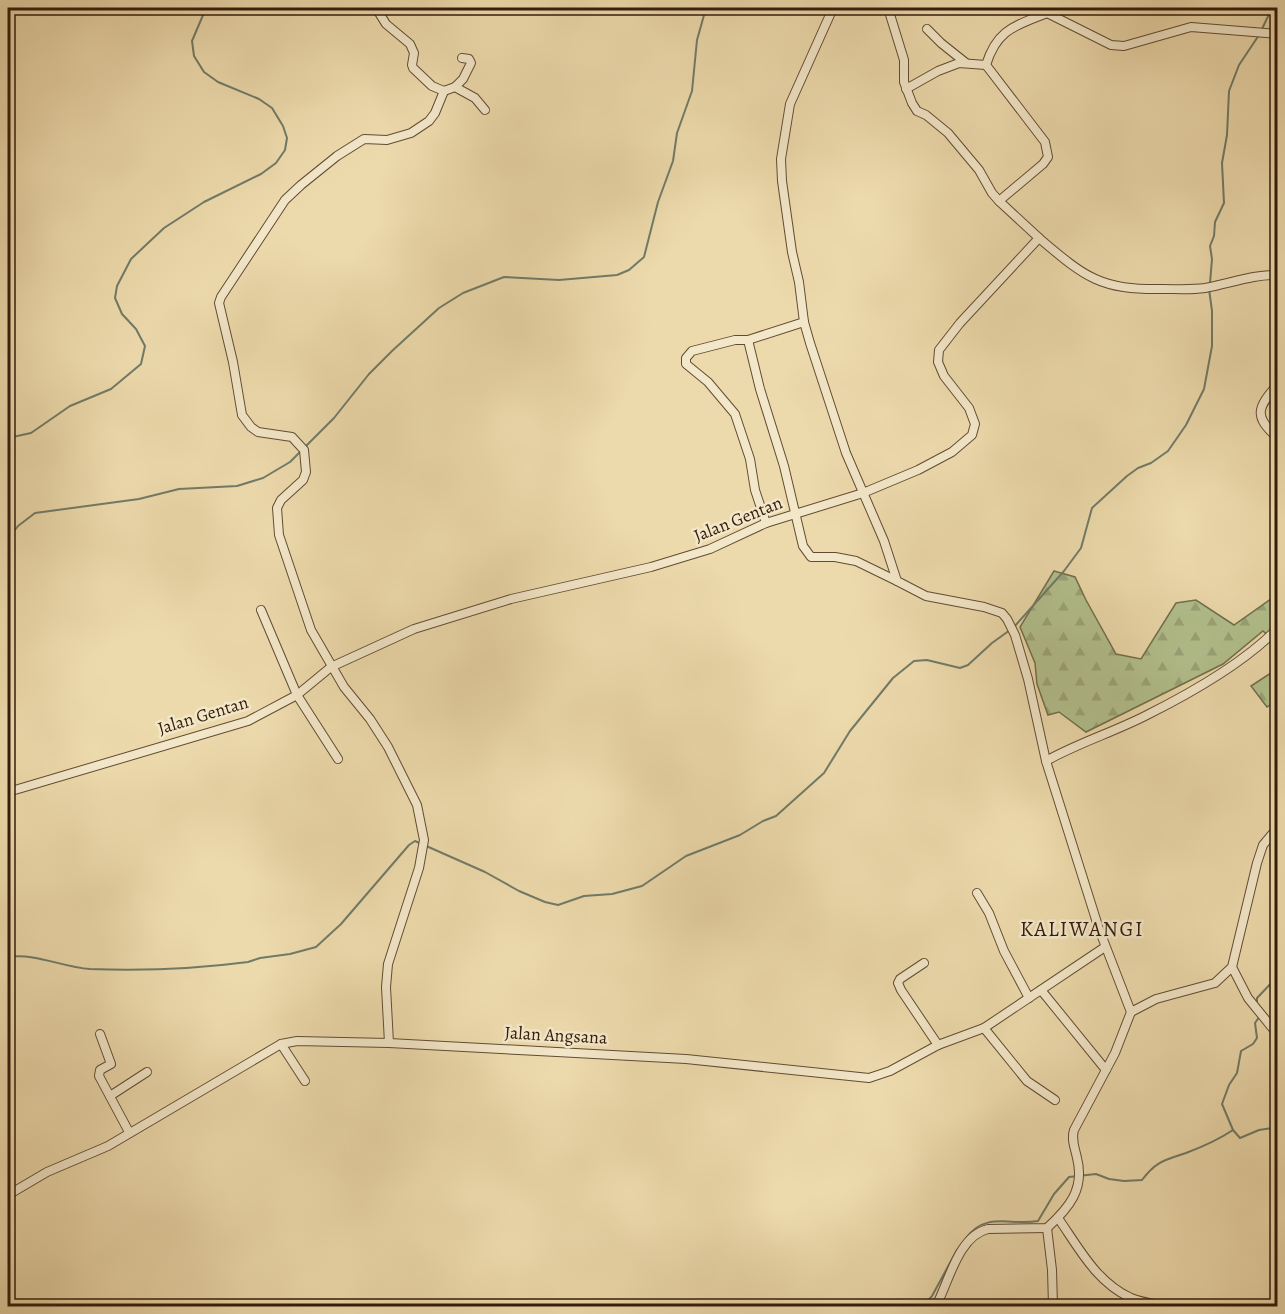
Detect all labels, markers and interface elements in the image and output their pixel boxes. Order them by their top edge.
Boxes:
street label: Jalan Gentan [690,490,786,548]
street label: Jalan Gentan [155,690,251,740]
district label: KALIWANGI [1020,915,1144,943]
street label: Jalan Angsana [504,1020,609,1050]

